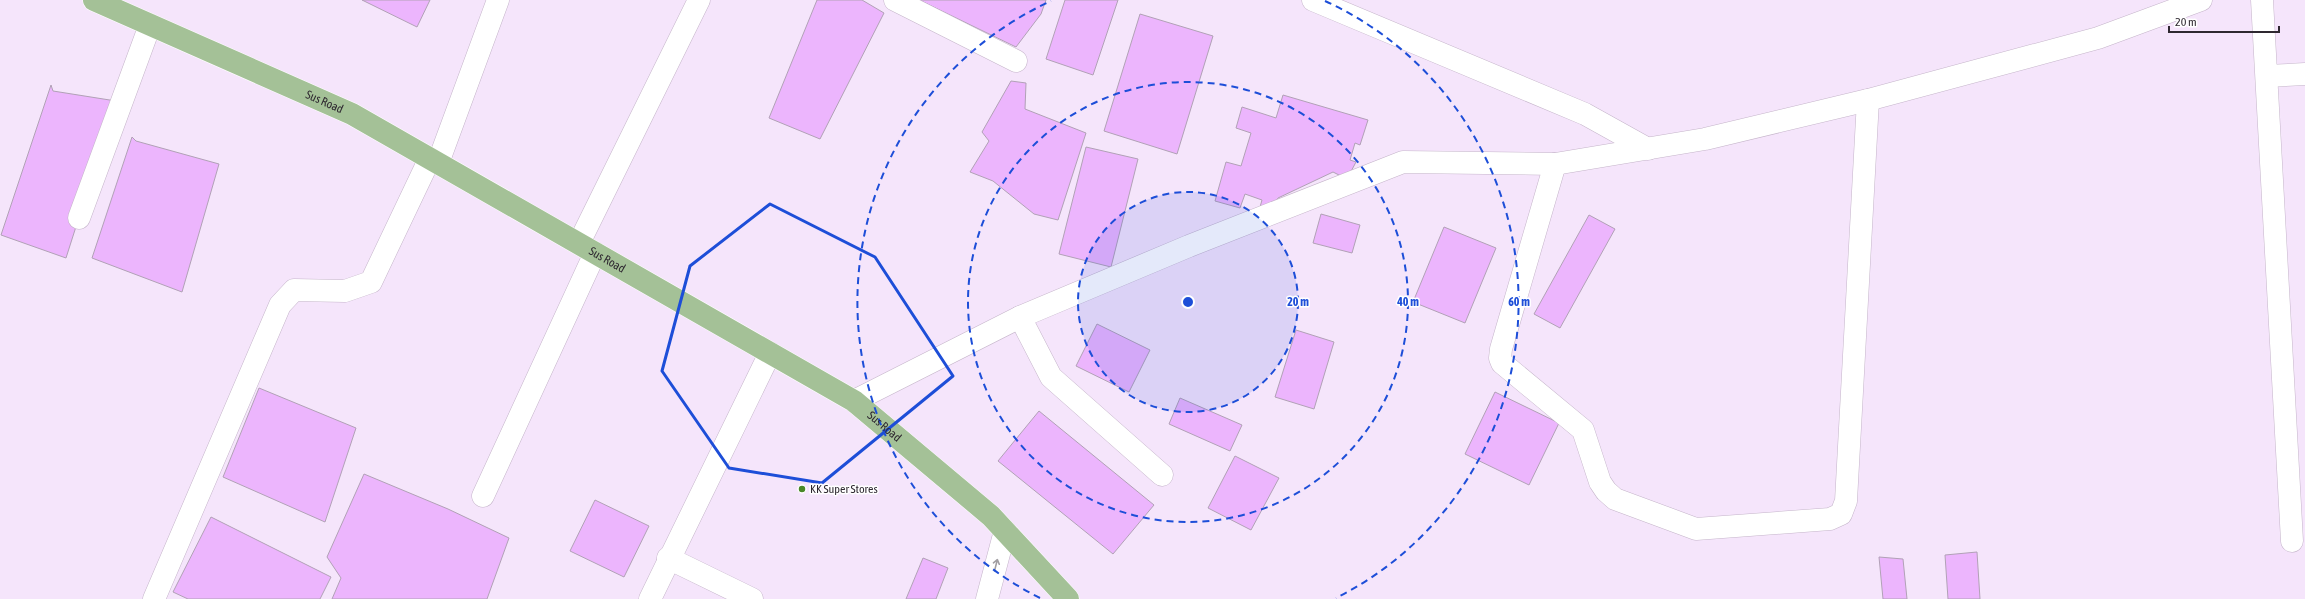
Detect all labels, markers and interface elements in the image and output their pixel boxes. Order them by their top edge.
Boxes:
scale bar [2169,8,2279,34]
text: 20 m [2175,15,2197,29]
street label: Sus Road [304,87,345,116]
street label: Sus Road [586,244,628,276]
centre of rings [1181,295,1195,309]
text: 20 m [1287,295,1309,309]
text: 40 m [1396,295,1419,309]
text: 60 m [1508,295,1530,309]
street label: Sus Road [865,408,904,445]
place label: KK Super Stores [810,482,878,496]
marker: KK Super Stores [797,484,807,494]
one-way arrow [993,559,1000,572]

